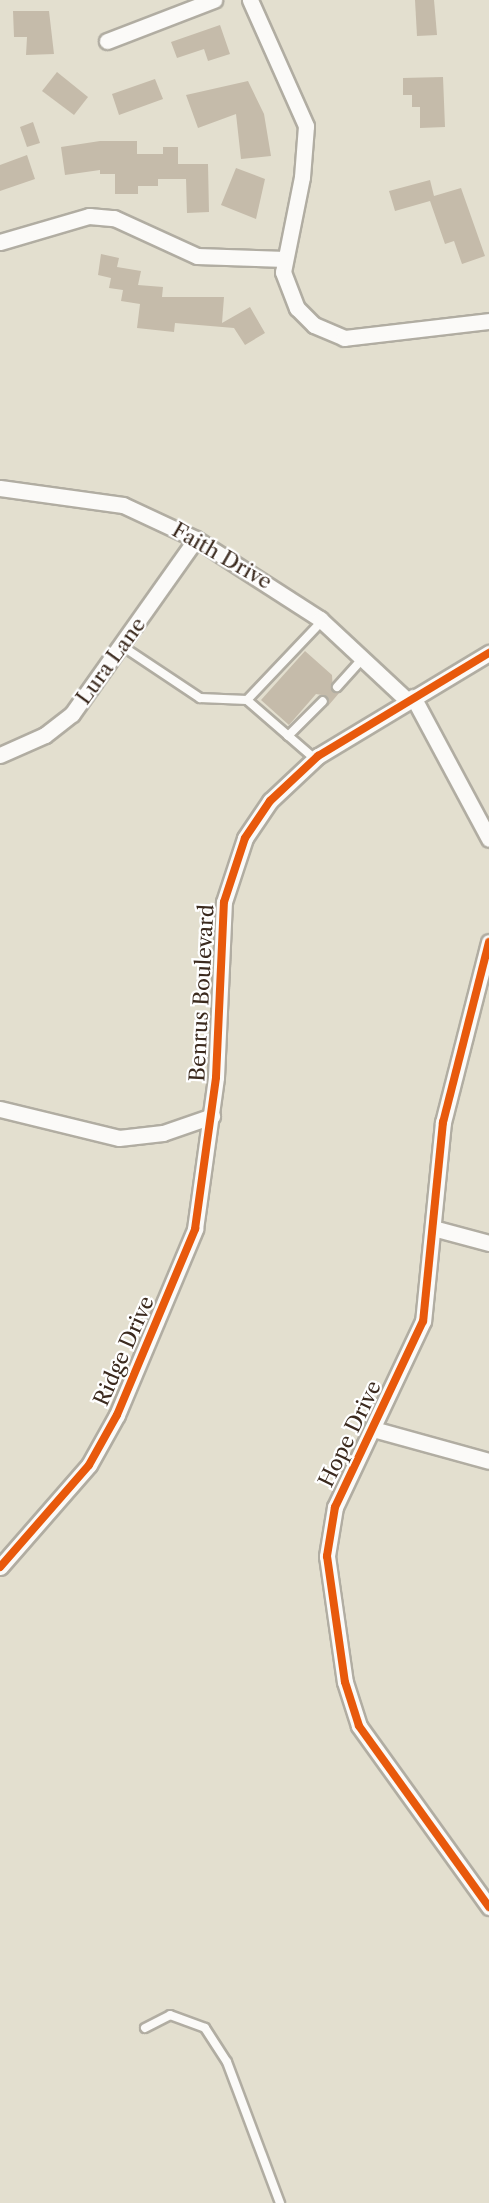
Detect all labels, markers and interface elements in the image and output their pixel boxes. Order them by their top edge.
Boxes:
street label: Faith Drive [168,517,276,595]
street label: Lura Lane [71,612,151,710]
street label: Benrus Boulevard [185,904,219,1082]
street label: Ridge Drive [89,1292,159,1410]
street label: Hope Drive [313,1377,387,1491]

